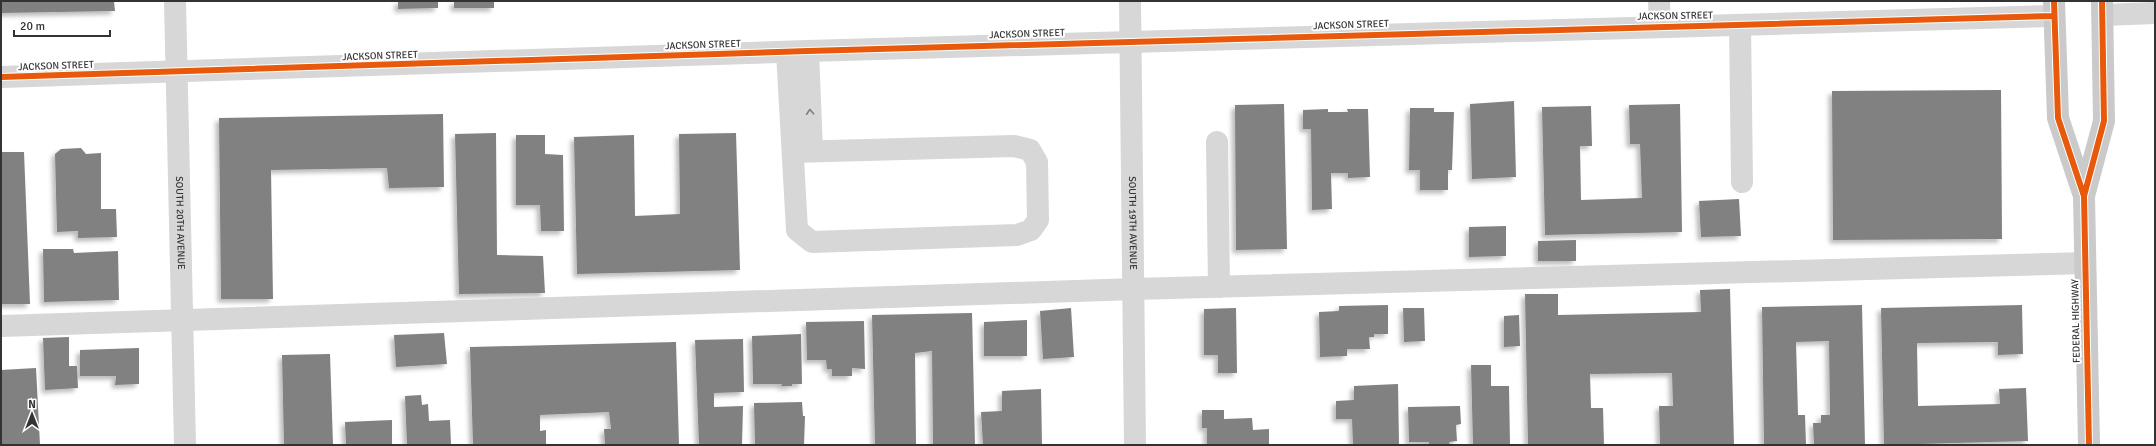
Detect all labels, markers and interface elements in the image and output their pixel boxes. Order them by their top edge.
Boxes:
street label: JACKSON STREET [1637,9,1713,23]
scale bar [14,12,110,38]
street label: JACKSON STREET [1313,18,1389,32]
text: 20 m [20,19,45,34]
street label: JACKSON STREET [989,27,1065,41]
street label: JACKSON STREET [665,38,741,52]
street label: JACKSON STREET [342,49,418,63]
street label: JACKSON STREET [18,59,94,73]
one-way arrow [806,109,815,115]
street label: SOUTH 20TH AVENUE [173,176,187,270]
street label: SOUTH 19TH AVENUE [1126,176,1139,270]
street label: FEDERAL HIGHWAY [2069,279,2083,363]
north arrow [12,394,52,434]
text: N [28,398,36,411]

